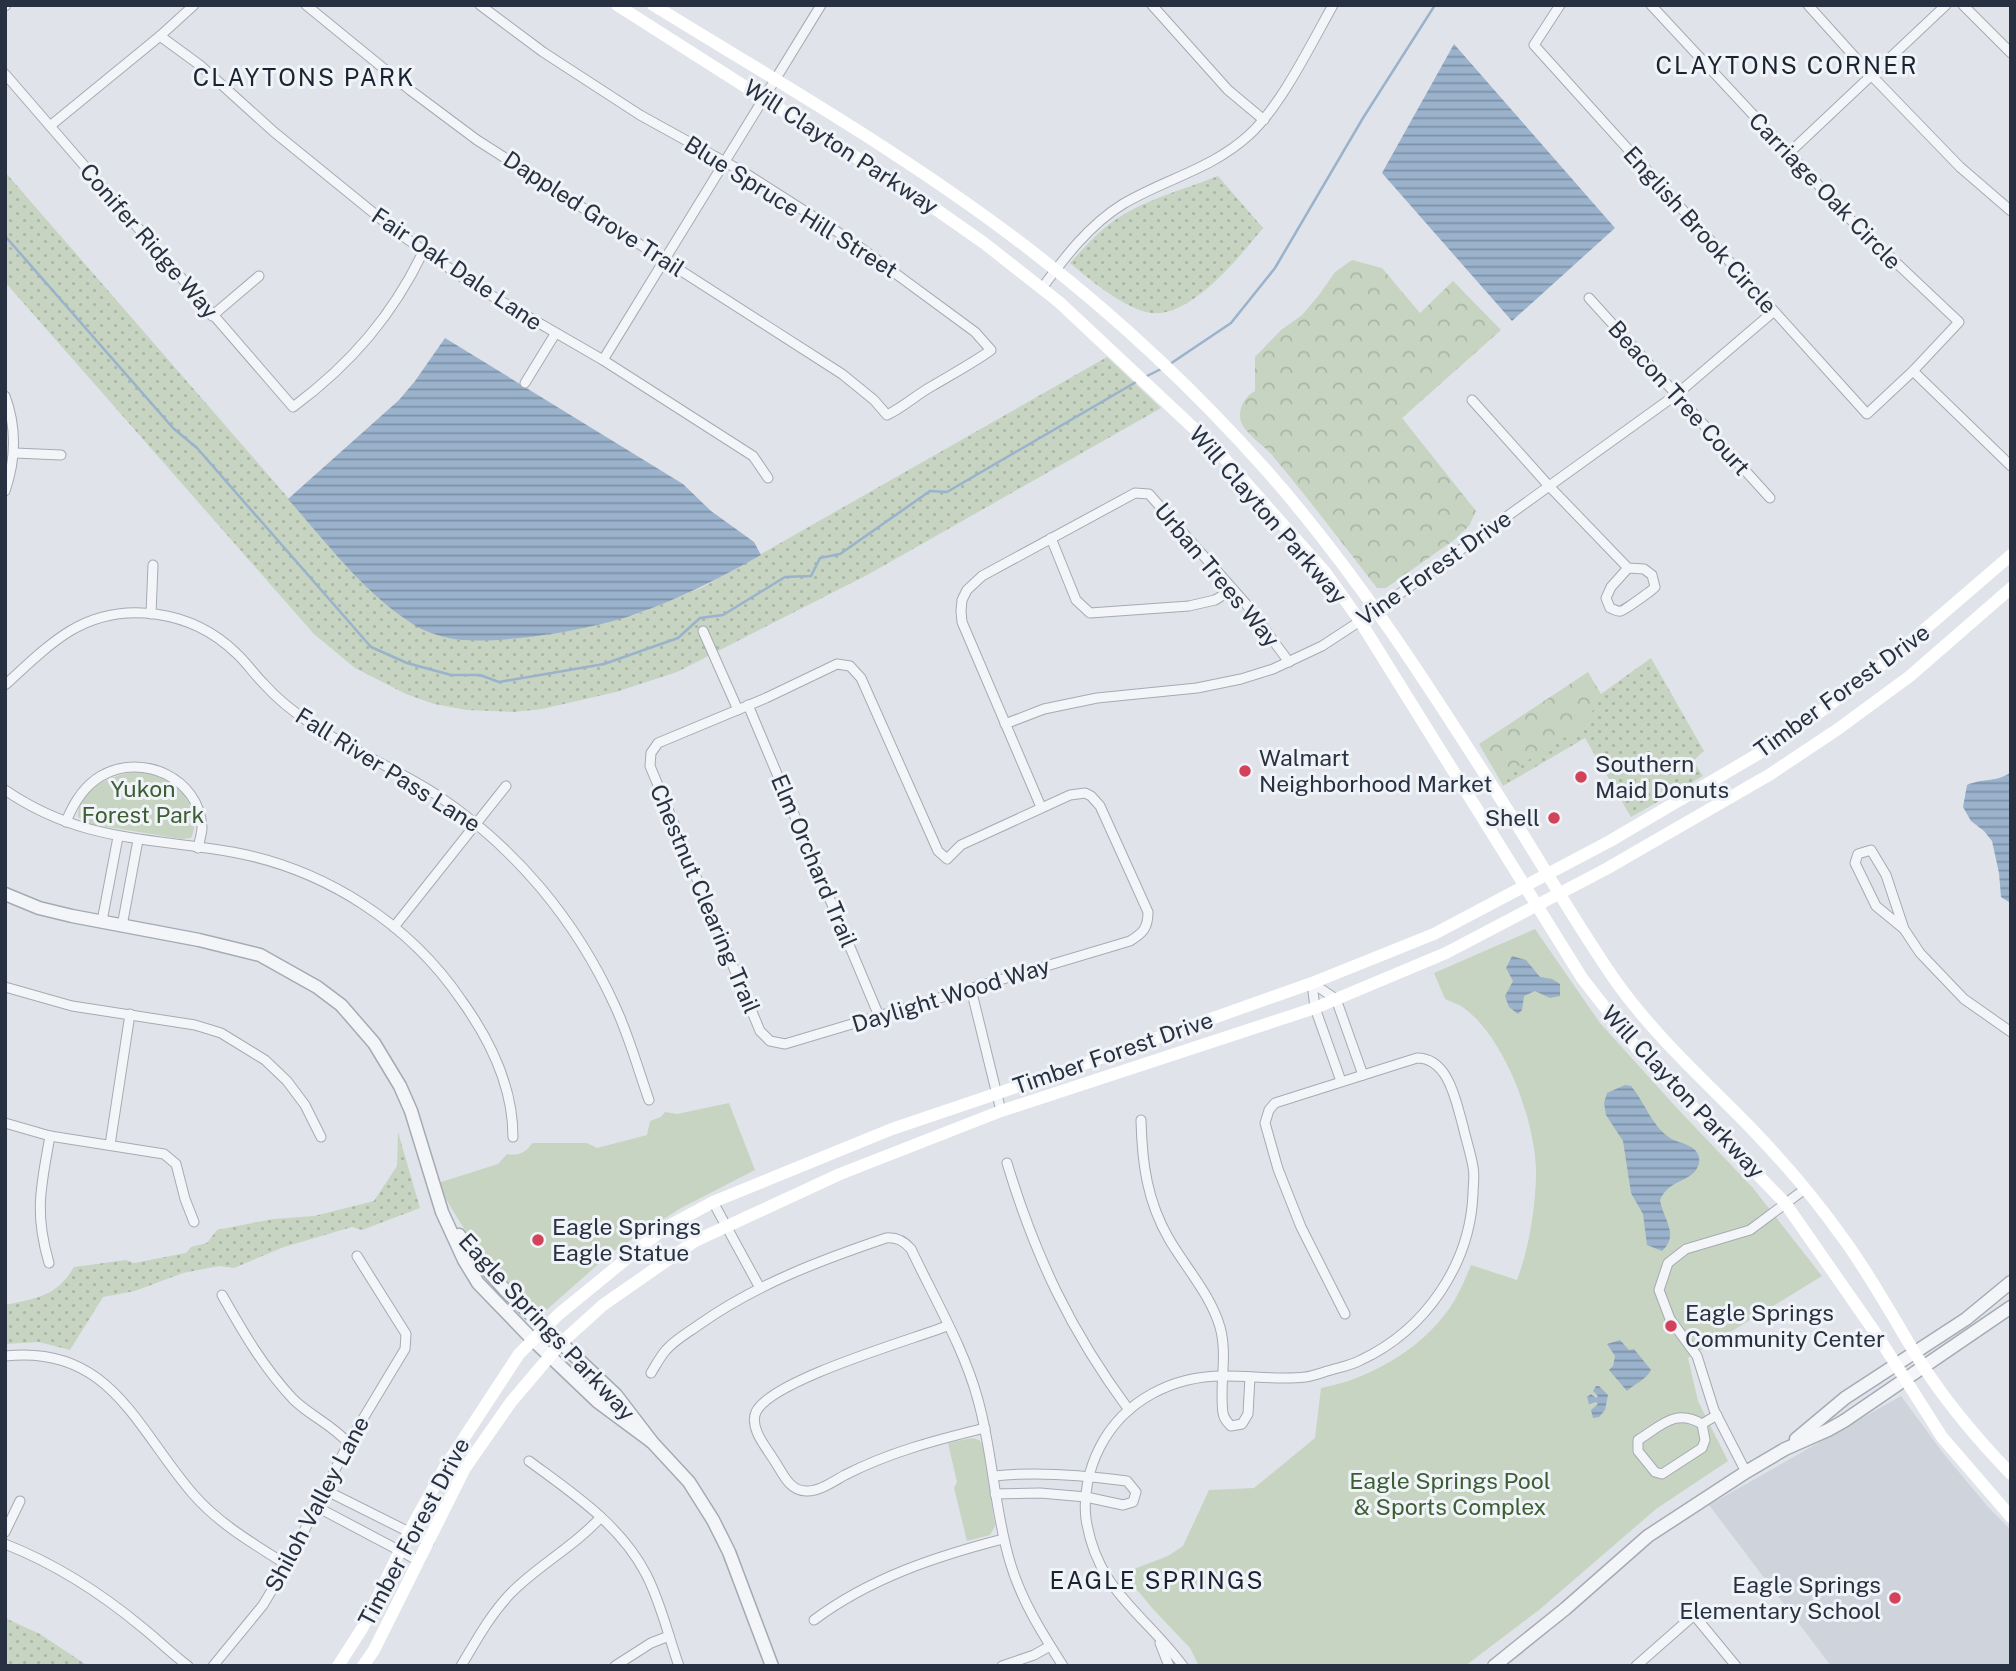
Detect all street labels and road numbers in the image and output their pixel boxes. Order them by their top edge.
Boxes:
street label: Will Clayton Parkway [739,74,944,220]
street label: Carriage Oak Circle [1744,107,1907,275]
street label: Blue Spruce Hill Street [680,130,903,283]
street label: English Brook Circle [1618,141,1783,319]
street label: Dappled Grove Trail [499,145,690,282]
street label: Conifer Ridge Way [75,158,224,324]
street label: Fair Oak Dale Lane [367,202,548,336]
street label: Beacon Tree Court [1603,315,1756,480]
street label: Will Clayton Parkway [1184,420,1353,609]
street label: Urban Trees Way [1149,497,1286,652]
street label: Vine Forest Drive [1351,504,1516,631]
street label: Timber Forest Drive [1749,618,1934,763]
street label: Fall River Pass Lane [291,702,486,837]
street label: Elm Orchard Trail [766,770,863,951]
street label: Chestnut Clearing Trail [645,780,766,1017]
street label: Daylight Wood Way [849,952,1053,1037]
street label: Will Clayton Parkway [1596,1000,1770,1184]
street label: Timber Forest Drive [1009,1006,1216,1099]
street label: Eagle Springs Parkway [454,1228,641,1426]
street label: Shiloh Valley Lane [259,1411,374,1596]
street label: Timber Forest Drive [352,1433,475,1631]

